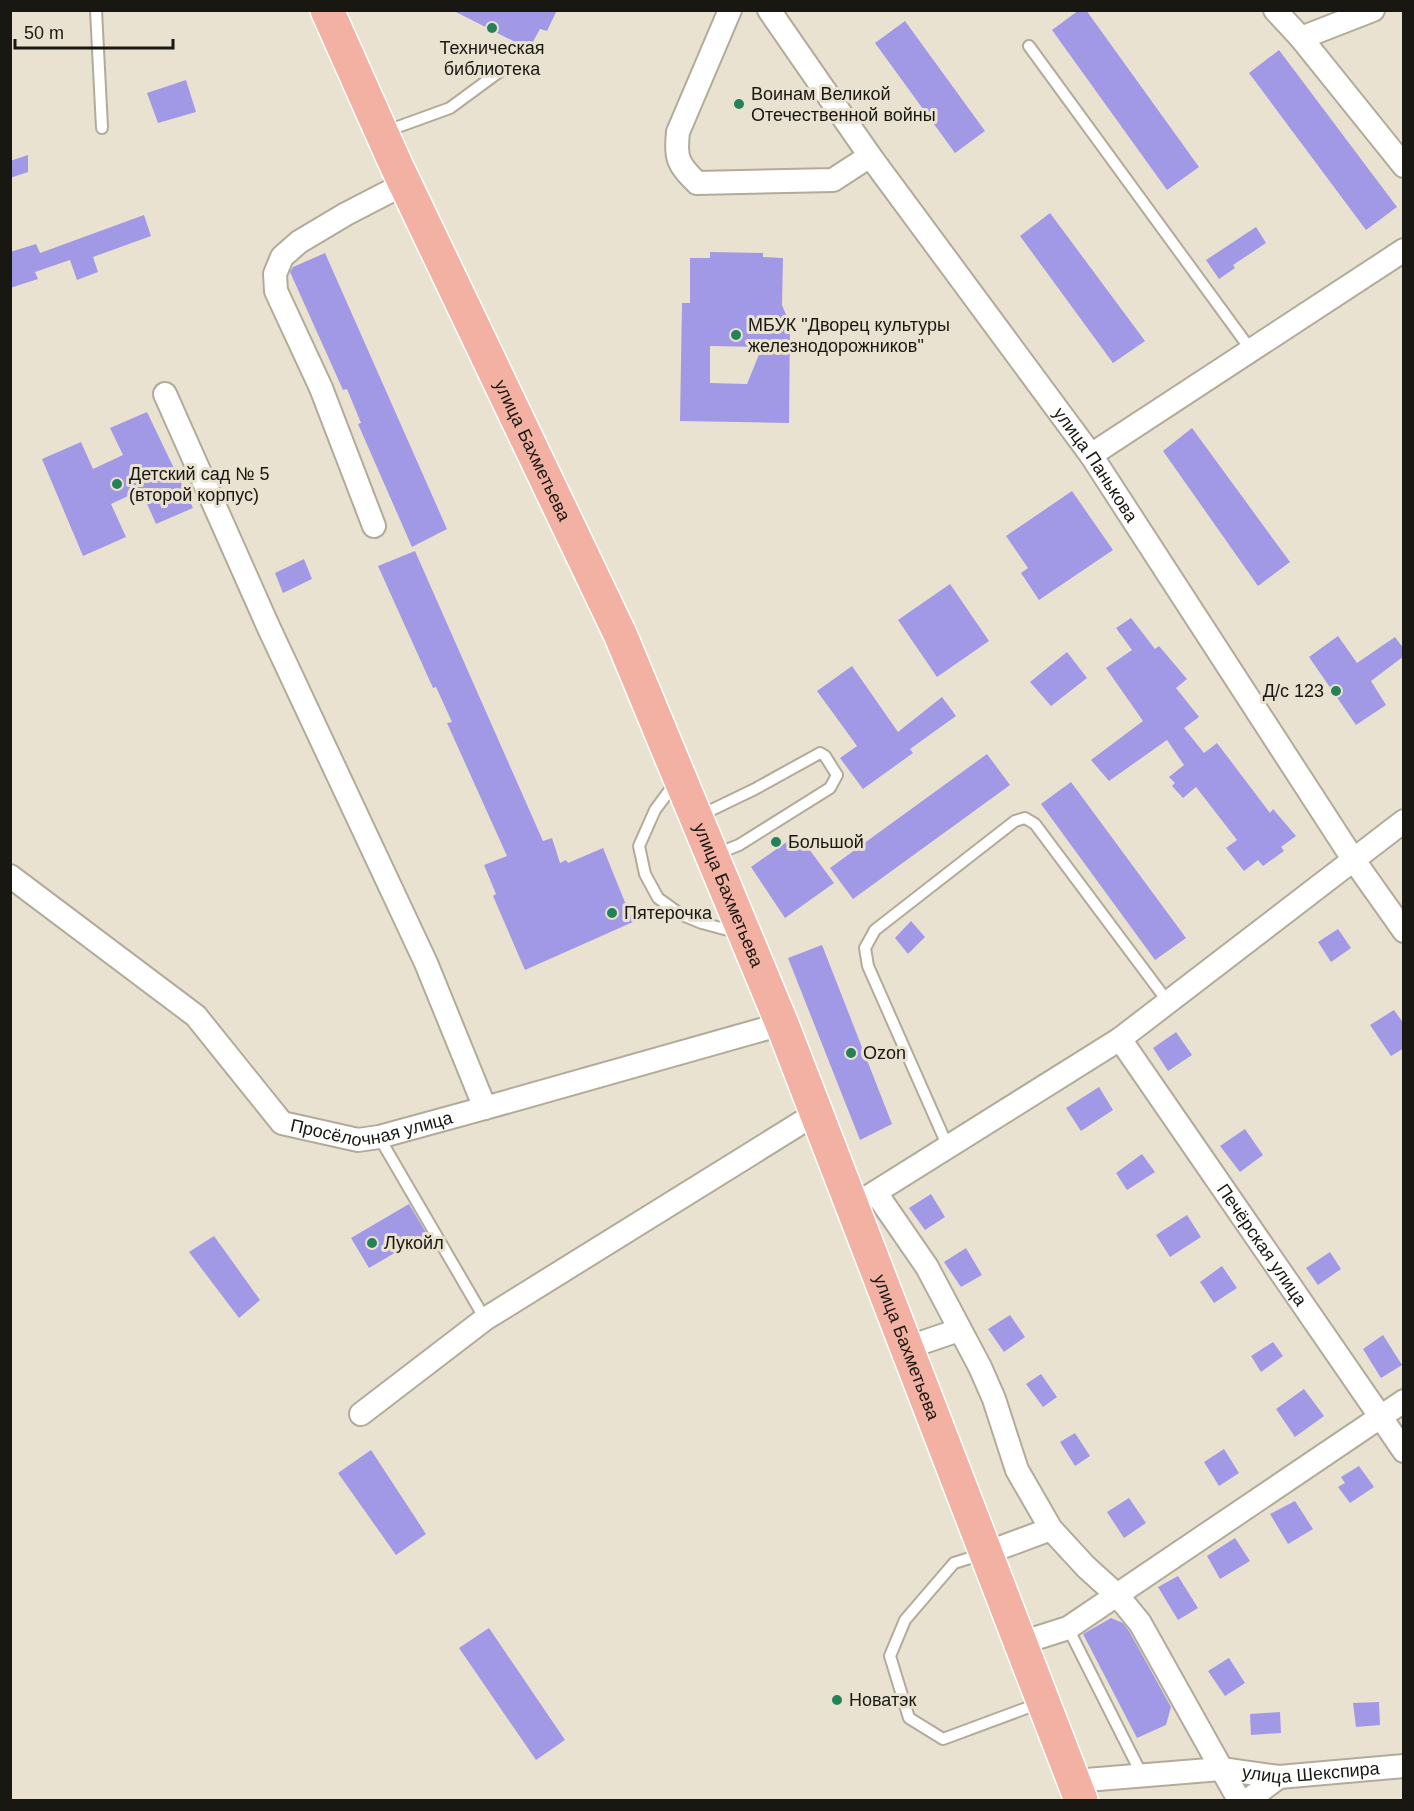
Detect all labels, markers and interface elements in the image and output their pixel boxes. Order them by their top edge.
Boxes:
scale bar [15,12,172,50]
marker: Техническая библиотека [485,21,499,35]
text: 50 m [24,23,64,43]
place label: Техническая библиотека [439,38,545,79]
place label: Воинам Великой Отечественной войны [751,84,936,125]
marker: Воинам Великой Отечественной войны [732,97,746,111]
place label: МБУК "Дворец культуры железнодорожников" [748,315,950,356]
marker: МБУК "Дворец культуры железнодорожников" [729,328,743,342]
street label: улица Бахметьева [490,377,575,525]
street label: улица Панькова [1049,404,1142,527]
place label: Детский сад № 5 (второй корпус) [129,464,269,505]
marker: Детский сад № 5 (второй корпус) [110,477,124,491]
place label: Д/с 123 [1263,681,1324,701]
marker: Д/с 123 [1329,684,1343,698]
street label: улица Бахметьева [690,820,768,971]
place label: Большой [788,832,864,852]
marker: Большой [769,835,783,849]
place label: Пятерочка [624,903,713,923]
marker: Пятерочка [605,906,619,920]
place label: Ozon [863,1043,906,1063]
marker: Ozon [844,1046,858,1060]
street label: Просёлочная улица [289,1107,456,1151]
street label: Печёрская улица [1213,1180,1311,1310]
place label: Лукойл [384,1233,444,1253]
marker: Лукойл [365,1236,379,1250]
street label: улица Бахметьева [869,1272,944,1424]
place label: Новатэк [849,1690,916,1710]
marker: Новатэк [830,1693,844,1707]
street label: улица Шекспира [1241,1758,1381,1787]

